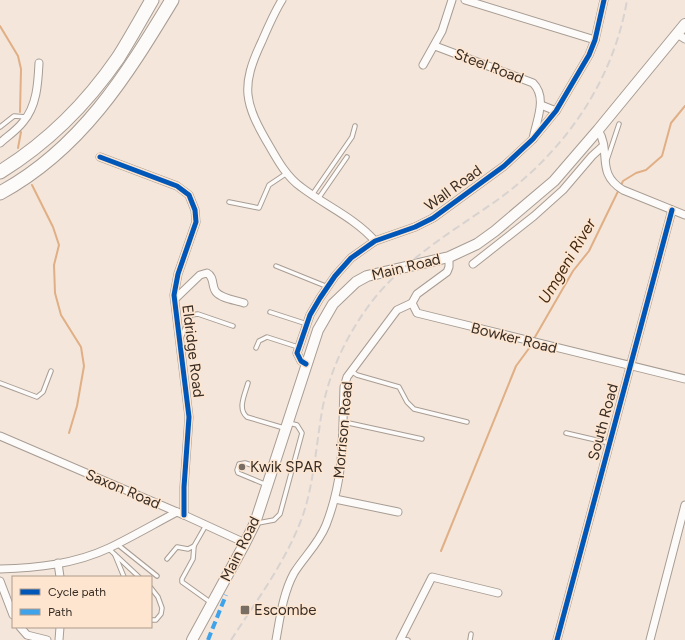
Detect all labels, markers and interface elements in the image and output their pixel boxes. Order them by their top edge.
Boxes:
street label: Steel Road [452,45,526,87]
street label: Wall Road [421,161,485,215]
water label: Umgeni River [534,215,600,307]
street label: Main Road [370,250,442,284]
street label: Eldridge Road [178,303,208,399]
street label: Bowker Road [469,319,559,357]
street label: Morrison Road [330,381,356,479]
street label: South Road [584,382,622,462]
place label: Kwik SPAR [250,458,323,476]
marker: Kwik SPAR [237,462,247,472]
street label: Saxon Road [83,465,163,513]
street label: Main Road [216,513,264,585]
legend [12,576,152,628]
text: Cycle path [48,585,106,599]
place label: Escombe [254,601,316,619]
marker: Escombe [239,604,251,616]
text: Path [48,605,72,619]

